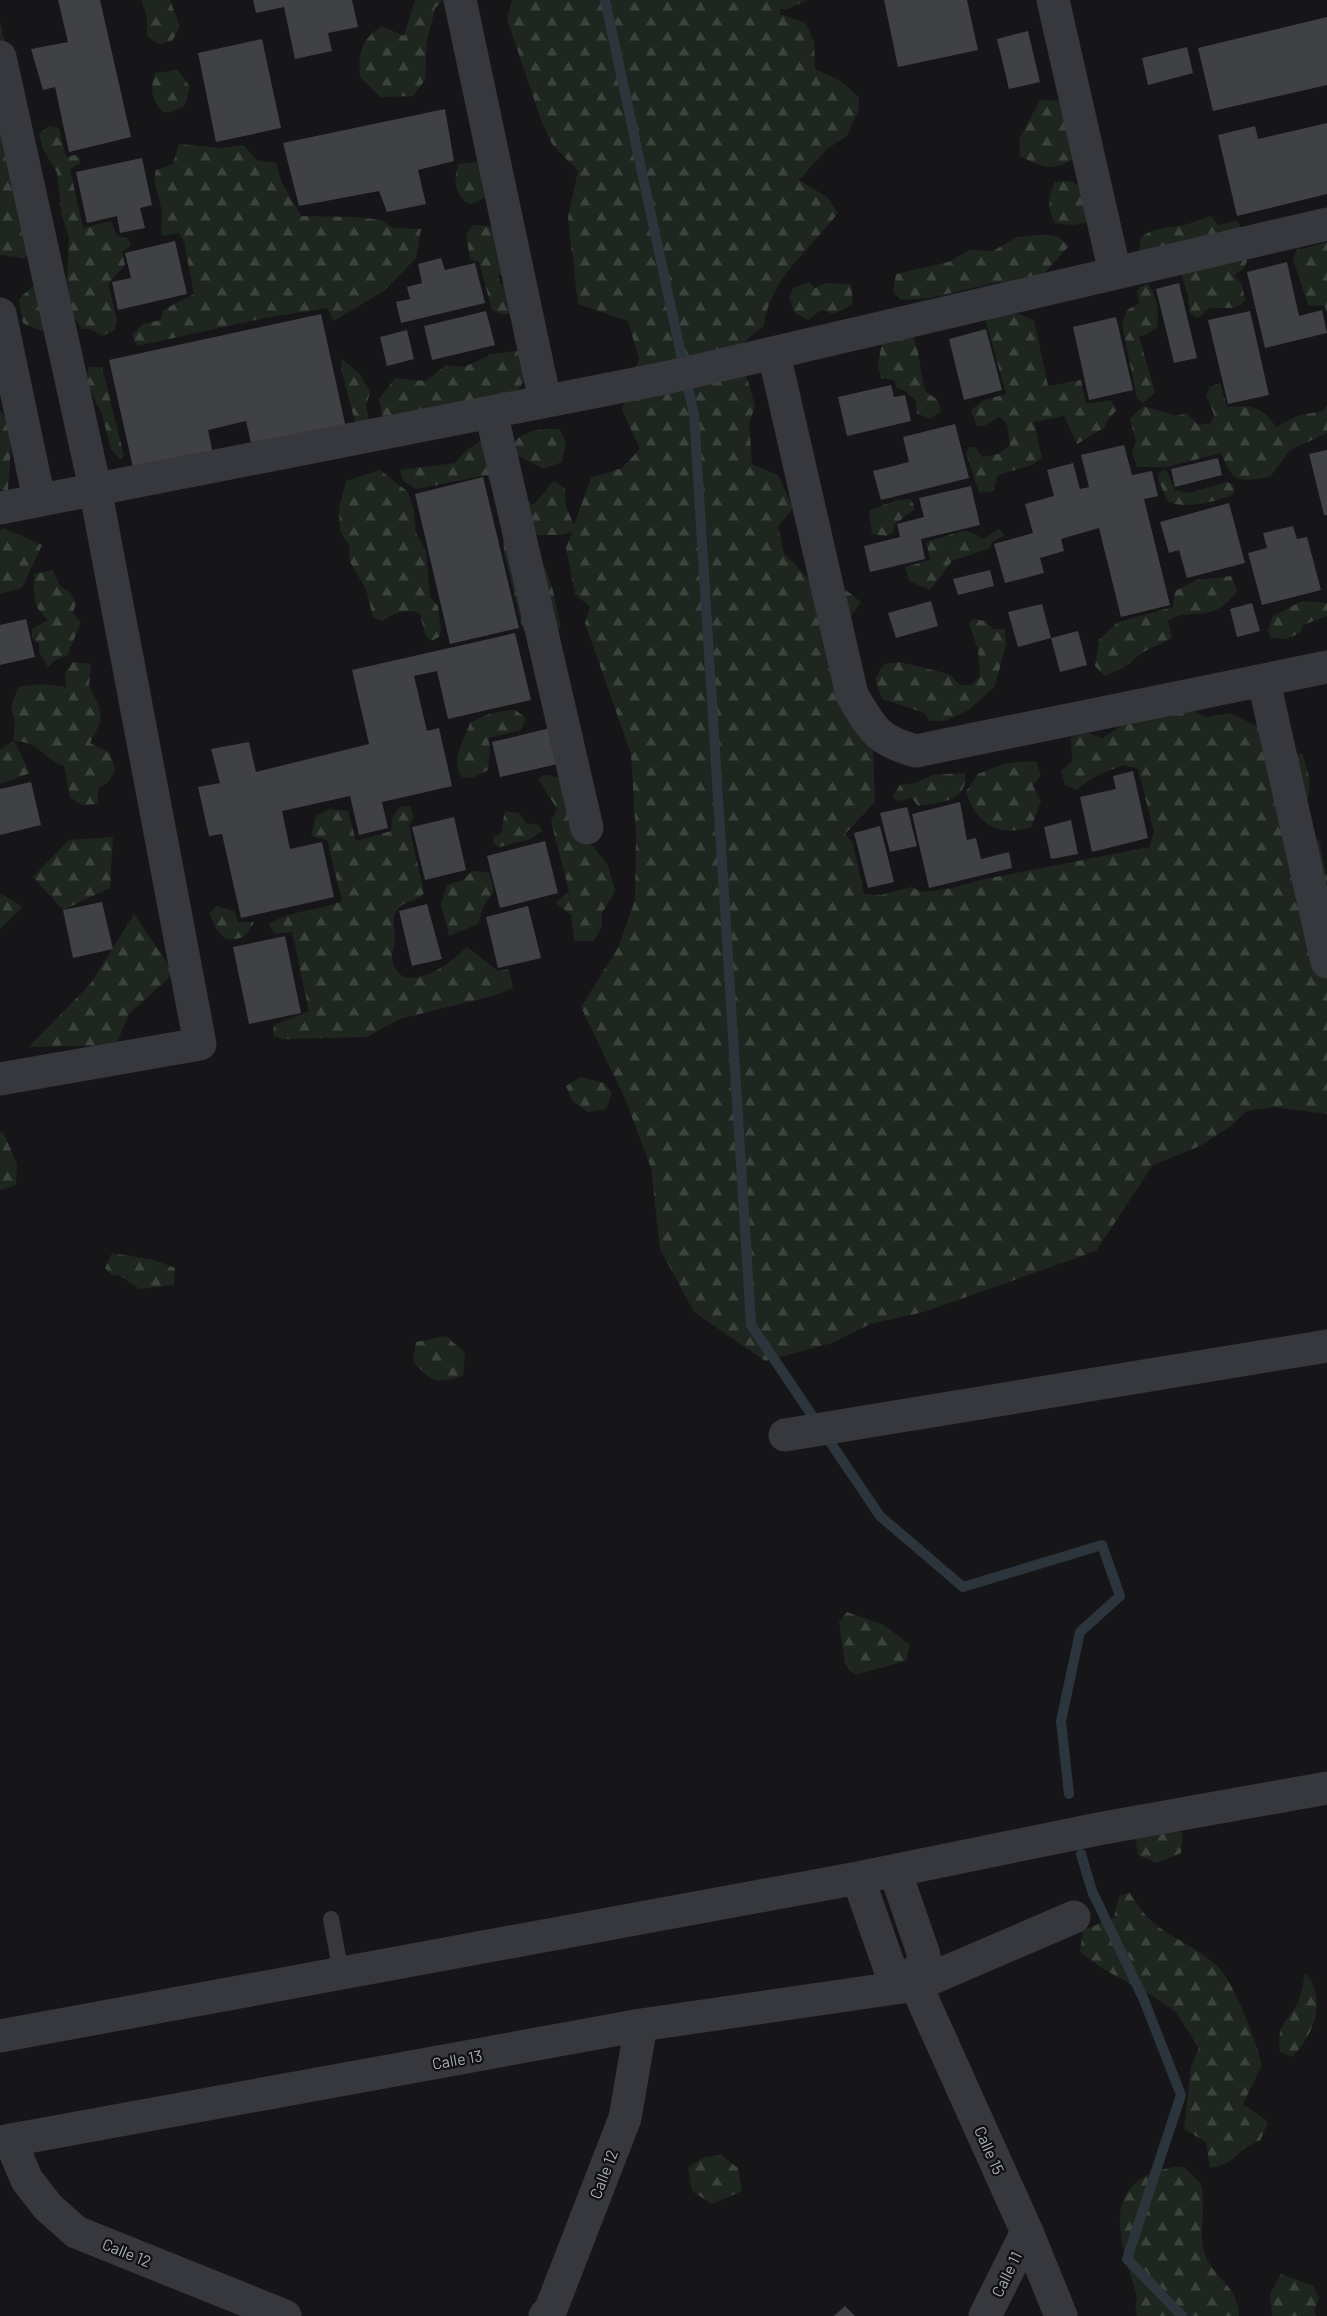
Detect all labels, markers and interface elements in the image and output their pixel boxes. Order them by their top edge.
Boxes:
street label: Calle 13 [430,2045,484,2073]
street label: Calle 15 [971,2123,1009,2177]
street label: Calle 12 [585,2147,621,2201]
street label: Calle 12 [100,2234,154,2270]
street label: Calle 11 [987,2248,1025,2300]

